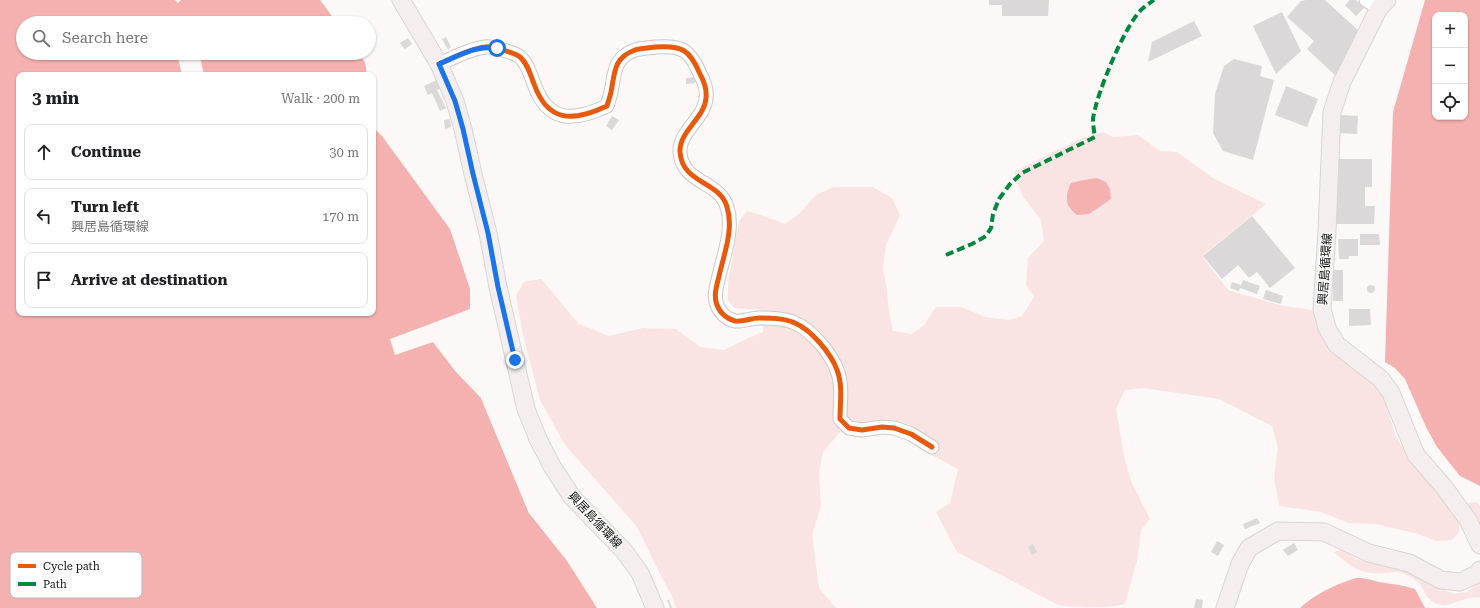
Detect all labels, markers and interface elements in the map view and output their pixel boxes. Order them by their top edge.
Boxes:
map controls [1432,12,1468,120]
button: + [1432,12,1468,48]
search box [16,16,376,60]
icon: search [30,27,52,49]
text: Search here [62,29,148,47]
route start [488,39,506,57]
button: − [1432,48,1468,84]
button: locate [1432,84,1468,120]
text: 3 min [32,88,79,108]
text: Walk · 200 m [281,91,360,106]
icon: ahead [33,141,55,163]
text: Continue [71,143,141,161]
text: 30 m [329,145,359,160]
text: Turn left [71,198,139,216]
icon: left [33,205,55,227]
text: 170 m [322,209,359,224]
text: 興居島循環線 [71,219,149,234]
street label: 興居島循環線 [1316,233,1334,305]
icon: arrive [33,269,55,291]
text: Arrive at destination [71,271,227,289]
route end [506,351,524,369]
street label: 興居島循環線 [565,489,625,551]
legend [10,552,142,598]
text: Cycle path [43,560,100,573]
text: Path [43,578,67,591]

